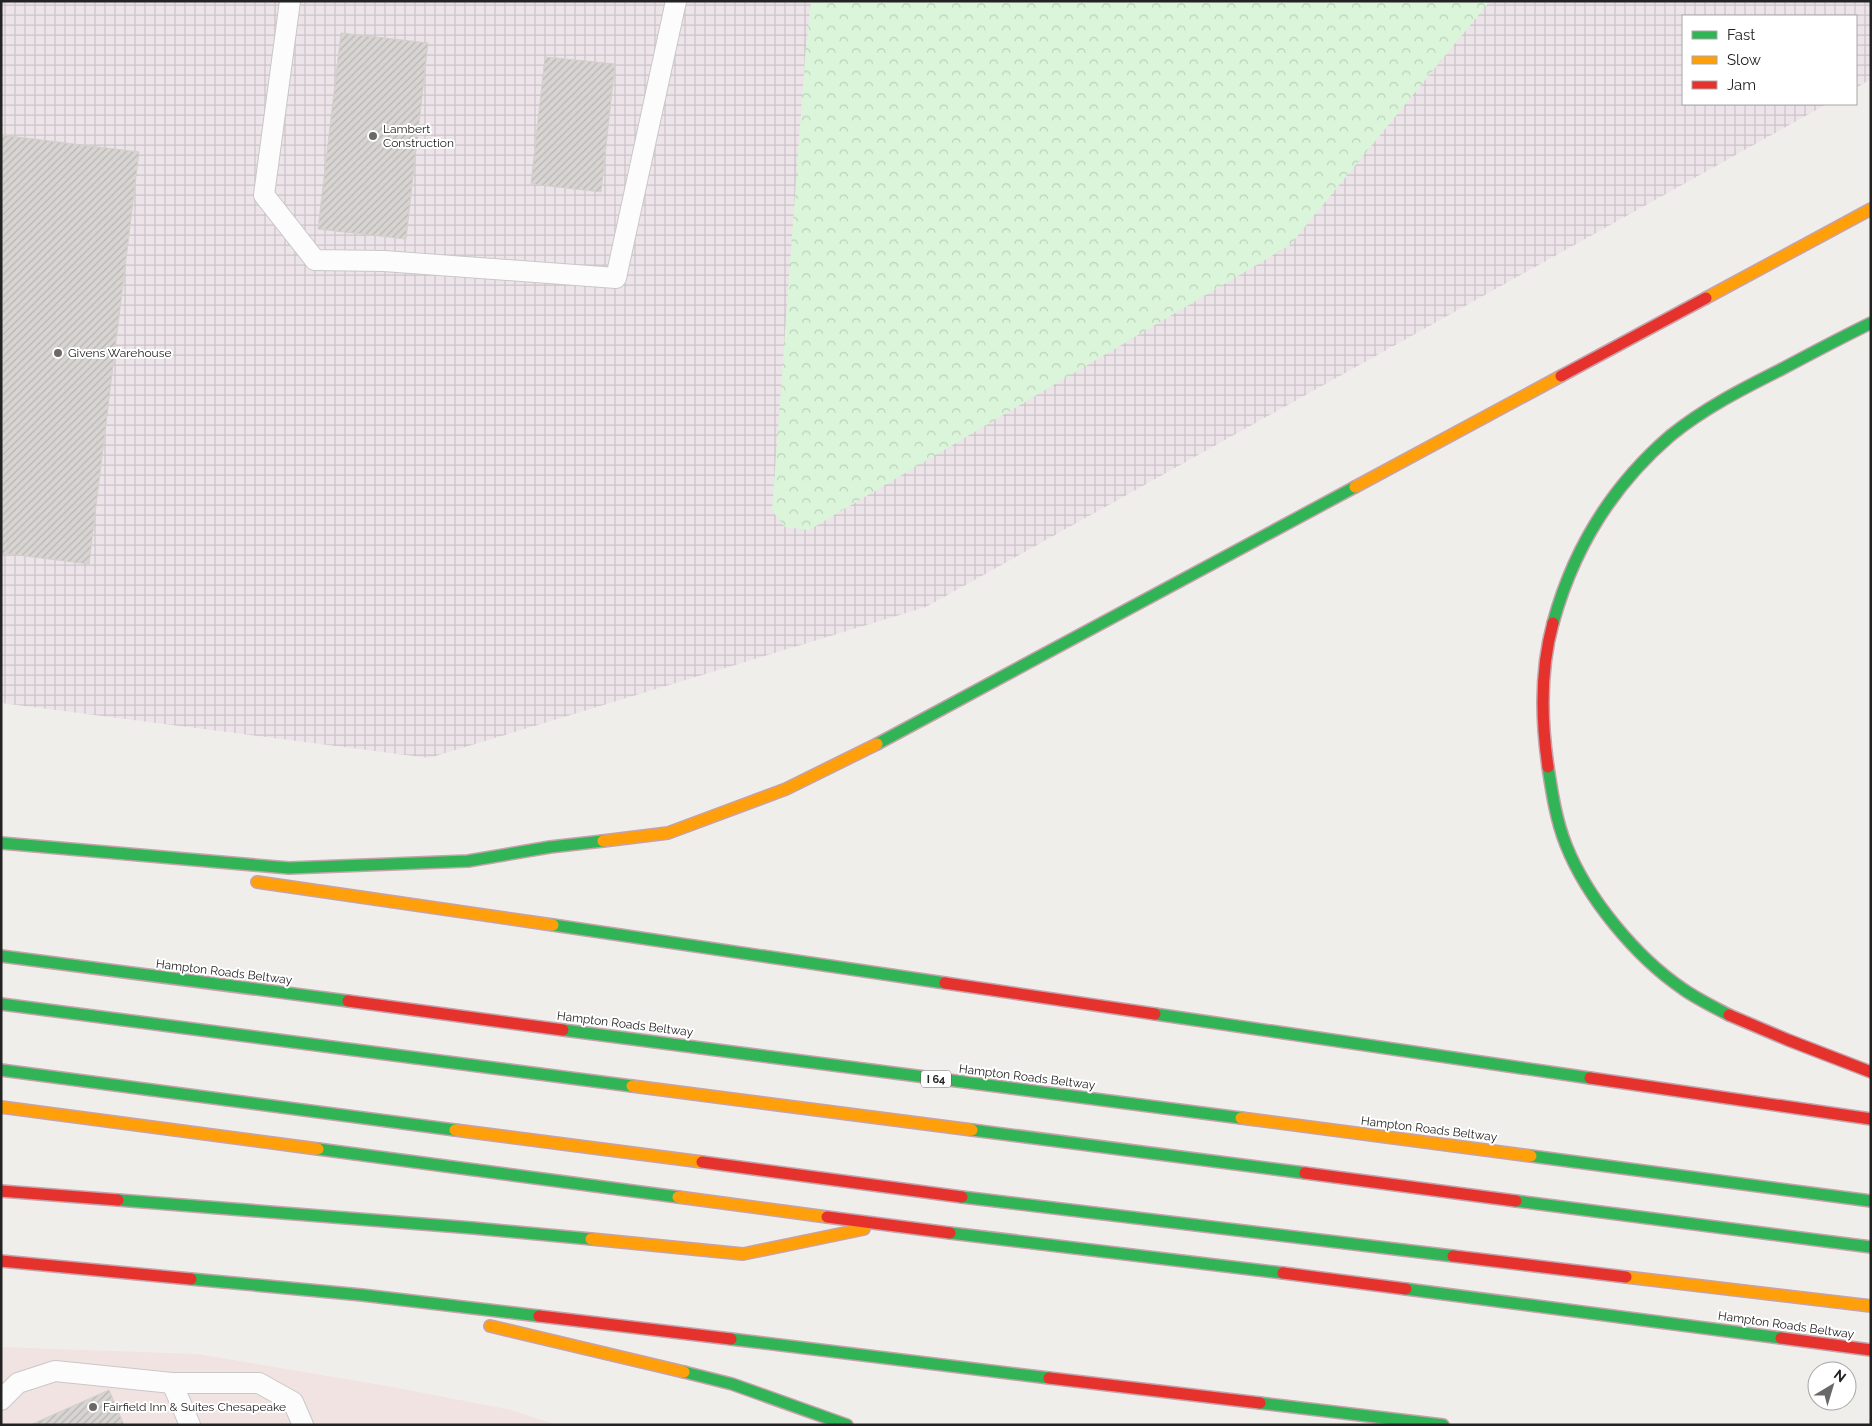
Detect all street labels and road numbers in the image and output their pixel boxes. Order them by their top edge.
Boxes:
street label: Hampton Roads Beltway [155,957,293,987]
street label: Hampton Roads Beltway [556,1009,694,1039]
street label: Hampton Roads Beltway [958,1062,1096,1092]
road number: I 64 [921,1070,951,1088]
street label: Hampton Roads Beltway [1360,1114,1498,1144]
street label: Hampton Roads Beltway [1717,1309,1855,1342]

